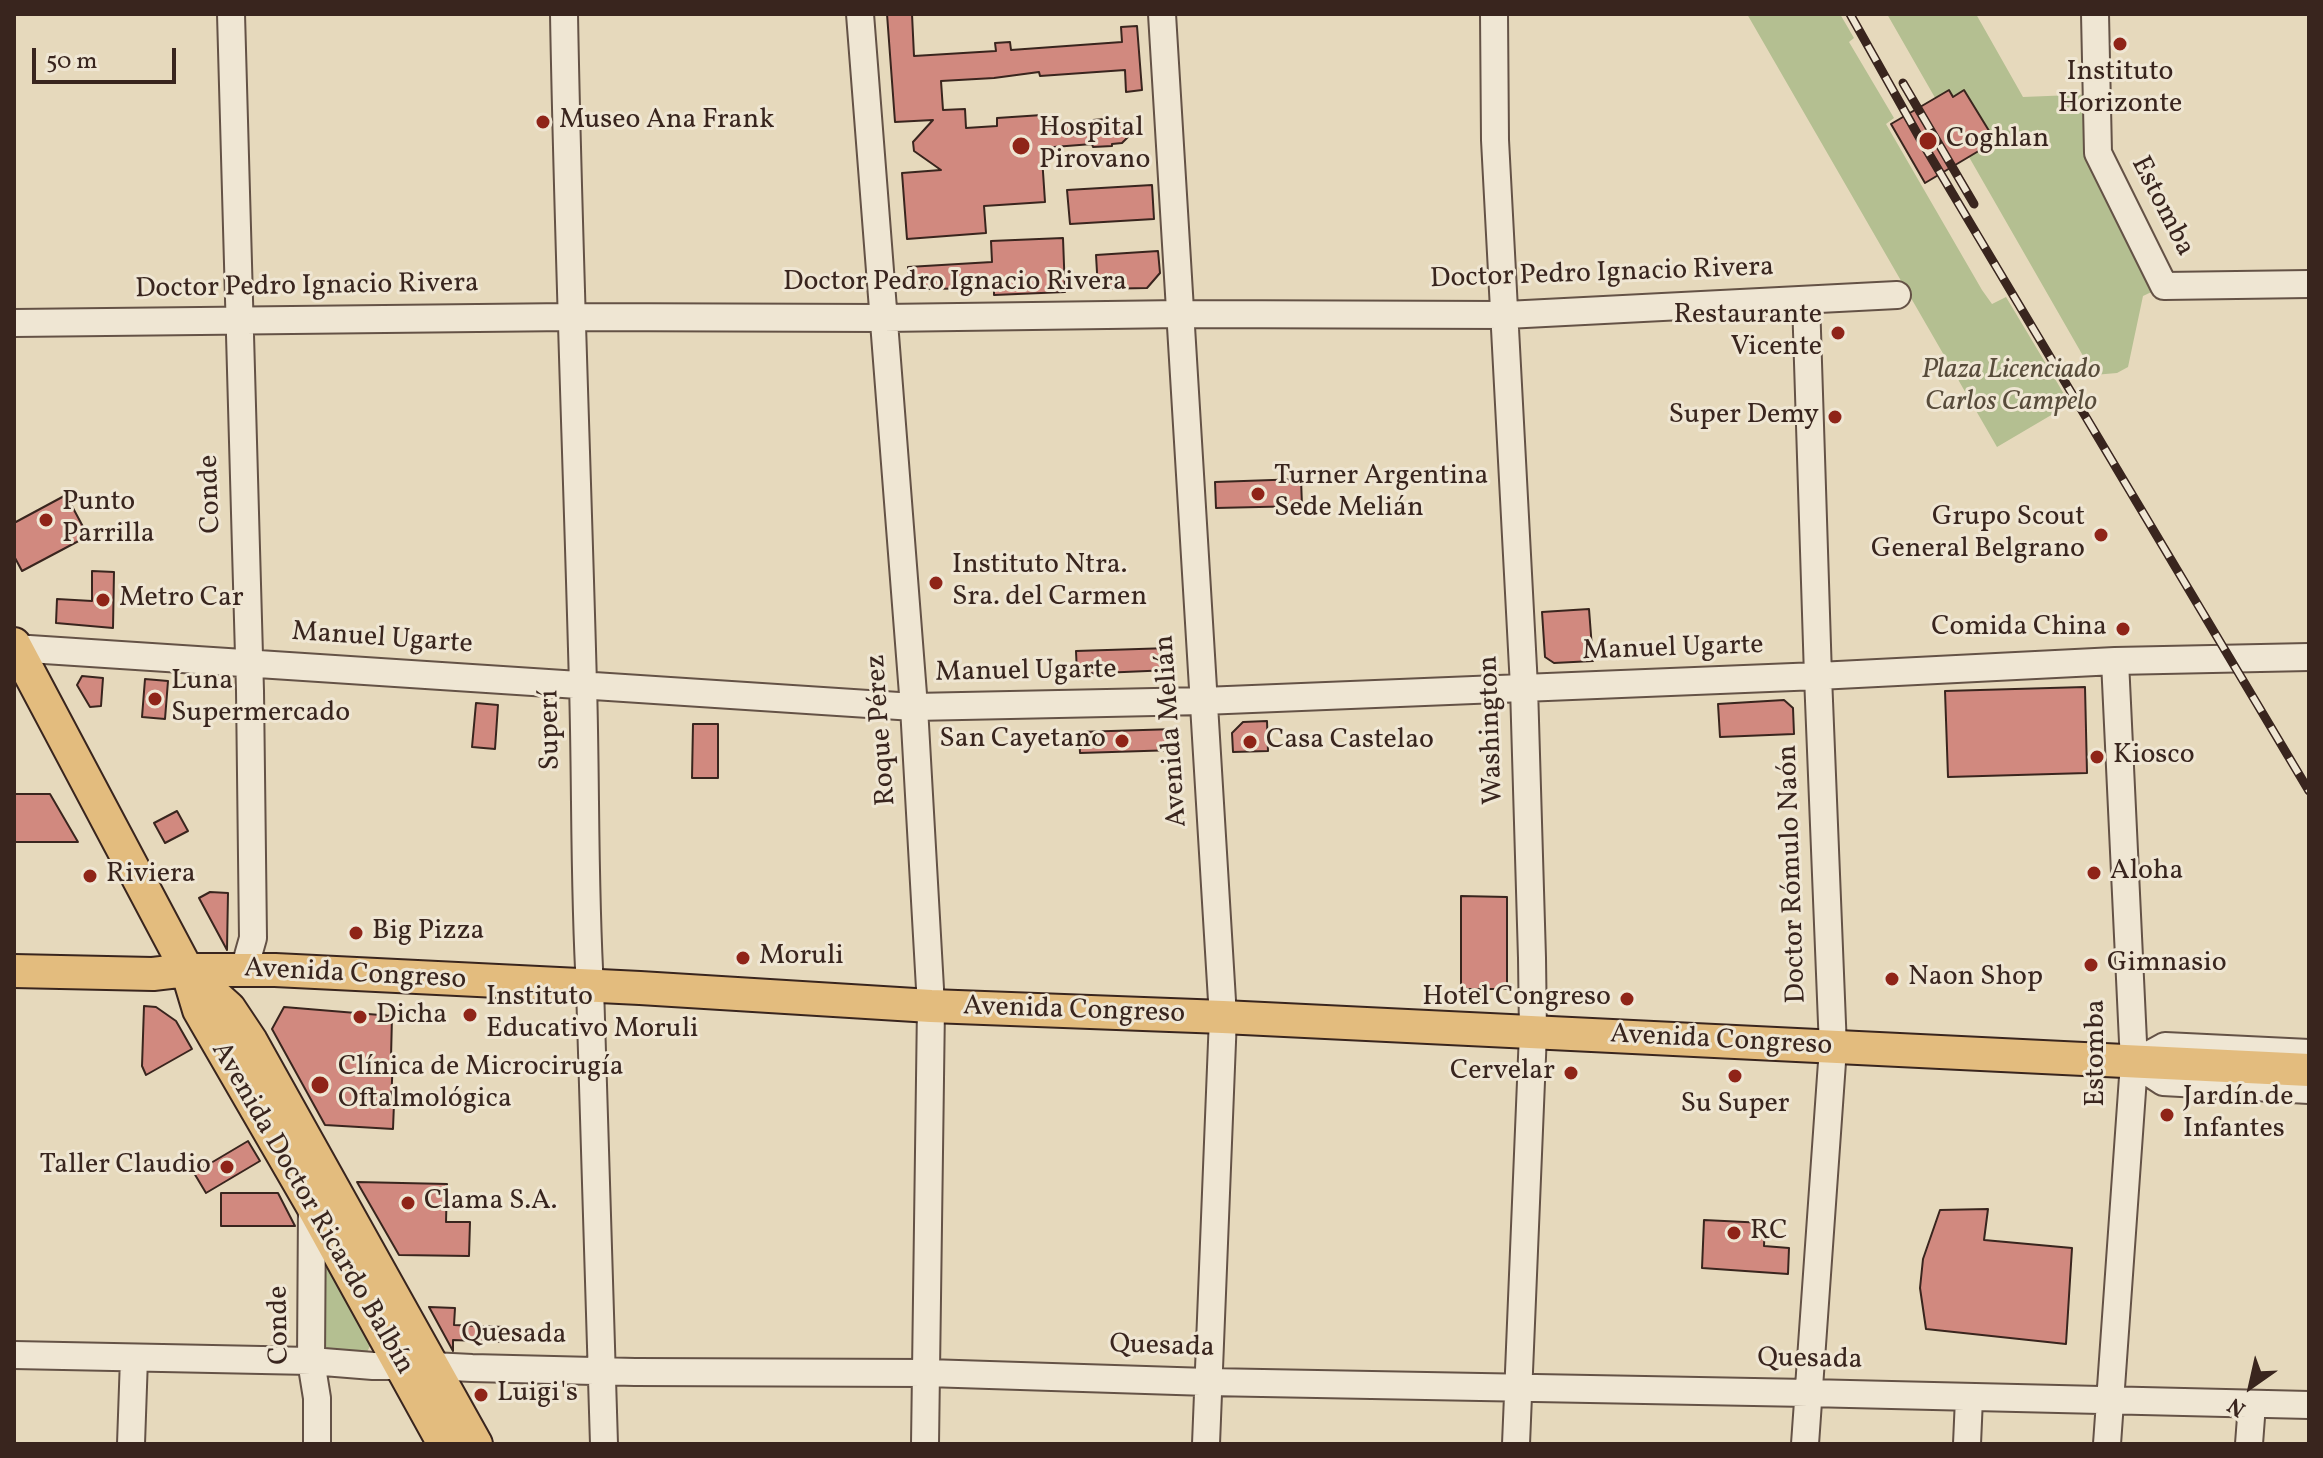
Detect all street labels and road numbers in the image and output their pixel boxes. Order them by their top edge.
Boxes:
street label: Estomba [2122,152,2200,262]
street label: Doctor Pedro Ignacio Rivera [1430,252,1774,298]
street label: Doctor Pedro Ignacio Rivera [783,267,1127,301]
street label: Doctor Pedro Ignacio Rivera [135,268,479,308]
street label: Conde [194,454,230,534]
street label: Manuel Ugarte [290,617,474,663]
street label: Manuel Ugarte [1582,630,1764,670]
street label: Avenida Melián [1150,634,1196,828]
street label: Roque Pérez [861,653,905,807]
street label: Manuel Ugarte [935,655,1117,691]
street label: Washington [1474,655,1512,805]
street label: Superí [534,689,570,771]
street label: Doctor Rómulo Naón [1773,744,1815,1004]
street label: Avenida Congreso [243,953,467,999]
street label: Avenida Congreso [962,991,1186,1033]
street label: Estomba [2081,999,2115,1107]
street label: Avenida Congreso [1609,1019,1833,1065]
street label: Avenida Doctor Ricardo Balbín [202,1037,420,1381]
street label: Conde [264,1285,298,1365]
street label: Quesada [461,1318,567,1354]
street label: Quesada [1109,1329,1215,1367]
street label: Quesada [1757,1343,1863,1379]

